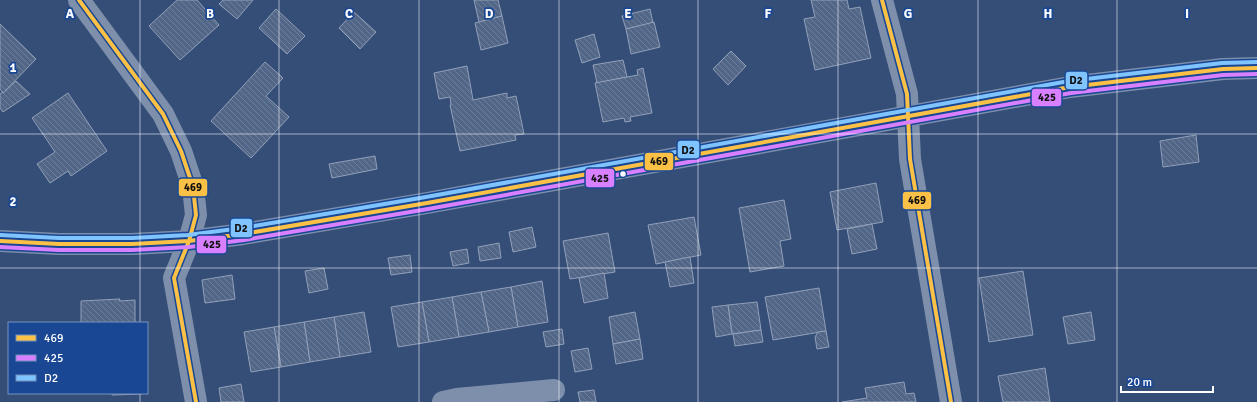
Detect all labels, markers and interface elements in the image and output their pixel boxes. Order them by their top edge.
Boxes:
text: A [66,6,75,22]
text: B [206,6,214,22]
text: C [345,6,353,22]
text: D [485,6,494,22]
text: E [624,6,632,22]
text: F [765,6,772,22]
text: G [904,6,912,22]
text: H [1044,6,1052,22]
text: I [1185,6,1189,22]
text: 1 [9,60,17,76]
line badge: D2 [1065,71,1088,90]
text: D2 [1069,74,1083,87]
line badge: 425 [1031,88,1062,107]
text: 425 [1038,91,1056,104]
line badge: D2 [677,140,700,159]
text: D2 [681,144,695,157]
line badge: 469 [644,152,674,171]
text: 469 [650,155,668,168]
line badge: 425 [585,168,615,188]
unlabelled marker [618,169,628,179]
text: 425 [591,172,609,185]
line badge: 469 [178,178,208,197]
text: 469 [184,181,202,194]
line badge: 469 [902,191,932,210]
text: 2 [9,194,17,210]
text: 469 [908,194,926,207]
line badge: D2 [230,218,253,238]
text: D2 [234,222,248,235]
line badge: 425 [196,235,227,254]
text: 425 [203,238,221,251]
legend [8,322,148,394]
text: 469 [44,331,63,346]
text: 425 [44,351,63,366]
scale bar [1121,368,1213,394]
text: D2 [44,371,58,386]
text: 20 m [1127,375,1152,390]

